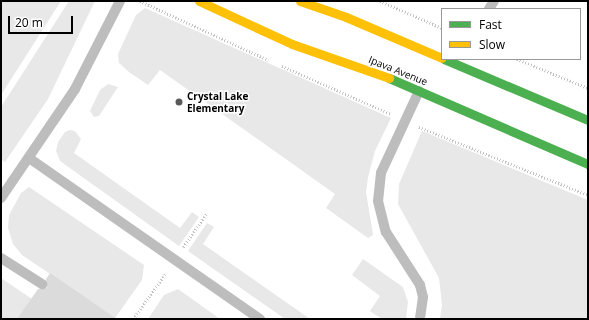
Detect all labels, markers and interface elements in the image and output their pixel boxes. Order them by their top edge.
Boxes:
scale bar [10,8,75,34]
legend [441,8,581,60]
text: 20 m [15,14,43,31]
text: Fast [479,16,502,33]
text: Slow [479,36,505,53]
street label: Ipava Avenue [367,54,429,88]
place label: Crystal Lake Elementary [187,90,248,114]
marker: Crystal Lake Elementary [174,97,184,107]

